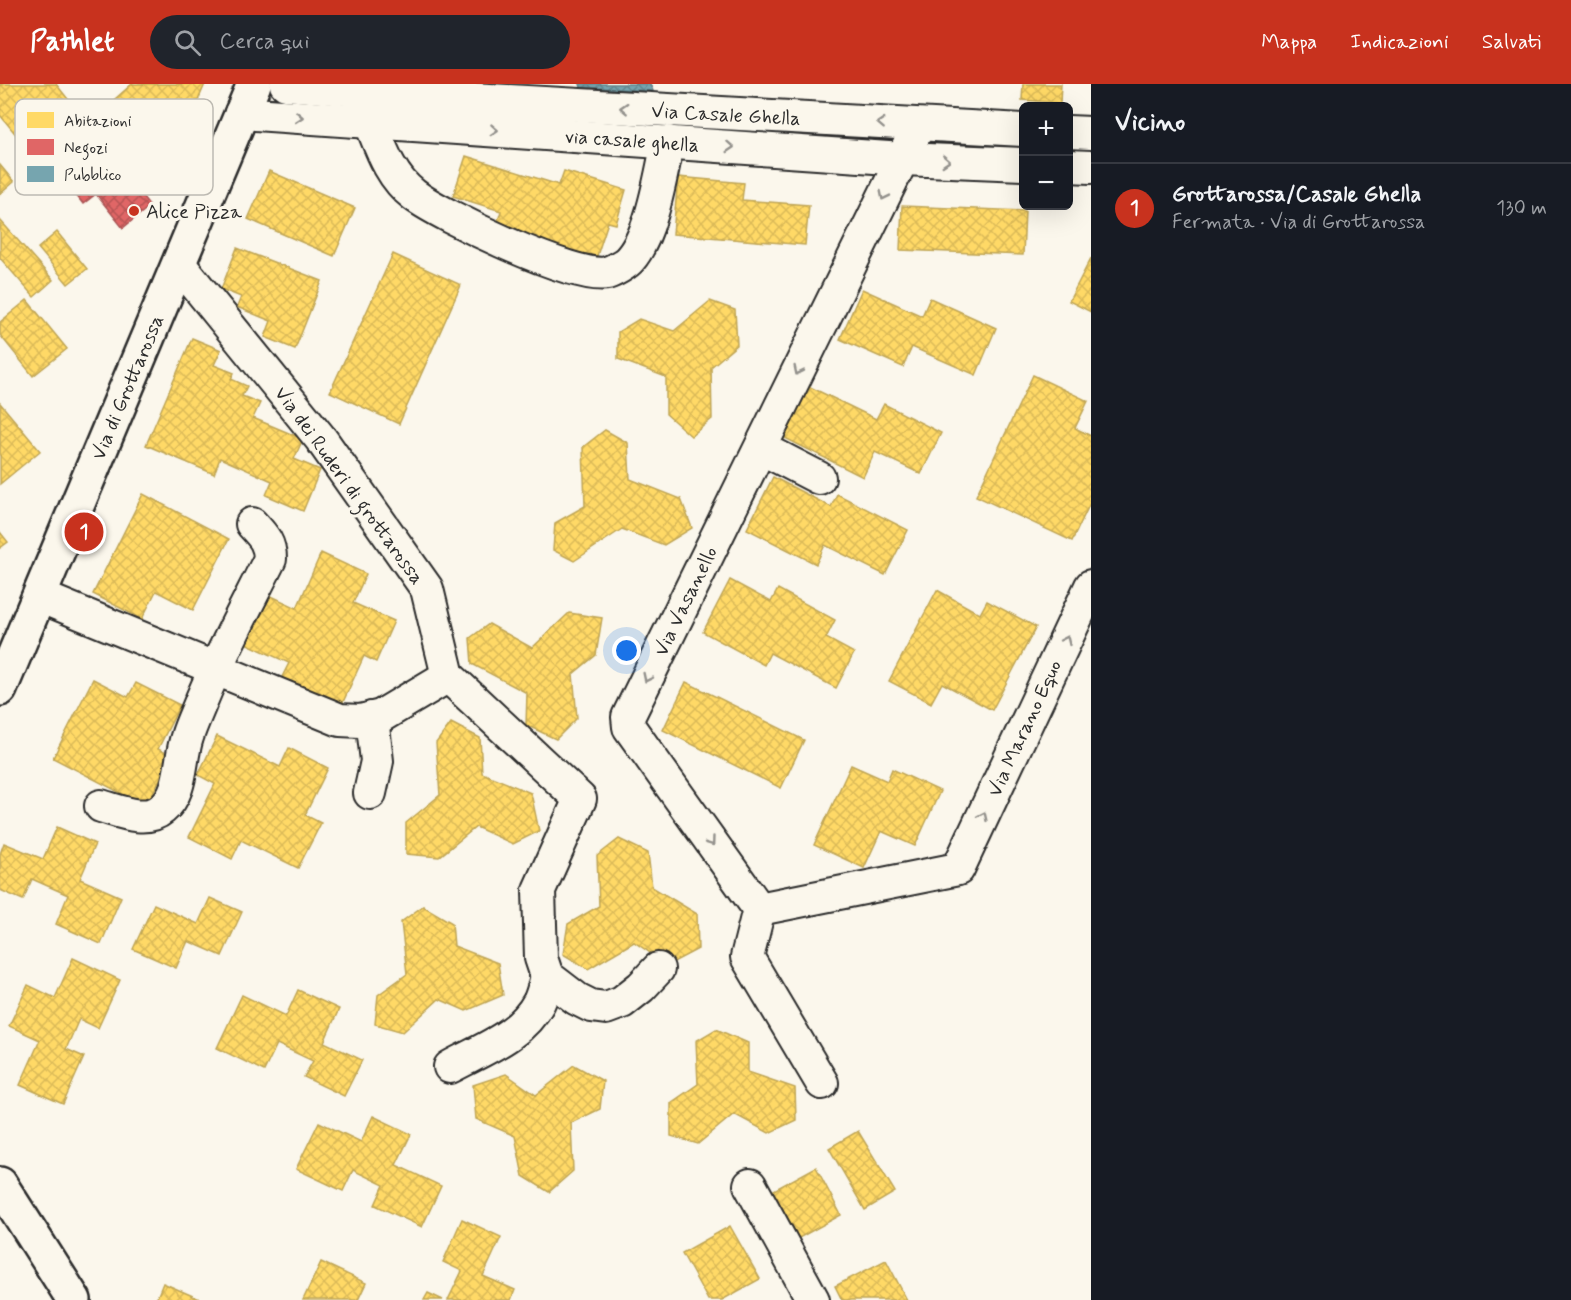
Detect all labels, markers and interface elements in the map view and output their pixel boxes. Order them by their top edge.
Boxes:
search box [150,15,570,69]
text: Pathlet [30,24,114,61]
icon: search [171,26,204,59]
text: Cerca qui [219,28,309,56]
text: Mappa [1261,28,1317,56]
text: Indicazioni [1350,28,1449,56]
text: Salvati [1482,28,1541,56]
street label: Via Casale Ghella [651,98,801,133]
legend [15,99,213,195]
one-way arrow [619,102,628,115]
map controls [1019,102,1073,210]
button: + [1019,102,1073,156]
text: Vicino [1115,106,1185,140]
one-way arrow [295,110,304,123]
text: Abitazioni [64,111,132,132]
one-way arrow [877,116,886,129]
one-way arrow [489,123,498,136]
street label: via casale ghella [564,123,700,160]
text: Negozi [64,138,108,160]
one-way arrow [726,140,735,153]
one-way arrow [941,154,950,167]
button: − [1019,156,1073,210]
text: Pubblico [64,165,122,186]
text: Grottarossa/Casale Ghella [1172,181,1421,209]
one-way arrow [880,190,892,201]
text: 1 [1130,195,1139,222]
text: 130 m [1496,195,1547,222]
place label: Alice Pizza [146,199,243,226]
marker: Alice Pizza [127,204,141,218]
text: Fermata · Via di Grottarossa [1172,209,1425,236]
street label: Via di Grottarossa [86,311,171,464]
one-way arrow [794,365,806,376]
street label: Via dei Ruderi di grottarossa [266,381,430,592]
pin: 1 [64,510,104,554]
street label: Via Vasanello [648,542,725,661]
one-way arrow [1058,635,1070,646]
your location [612,636,641,665]
street label: Via Marano Equo [982,656,1069,801]
one-way arrow [643,672,655,683]
one-way arrow [975,811,987,822]
one-way arrow [704,835,715,846]

